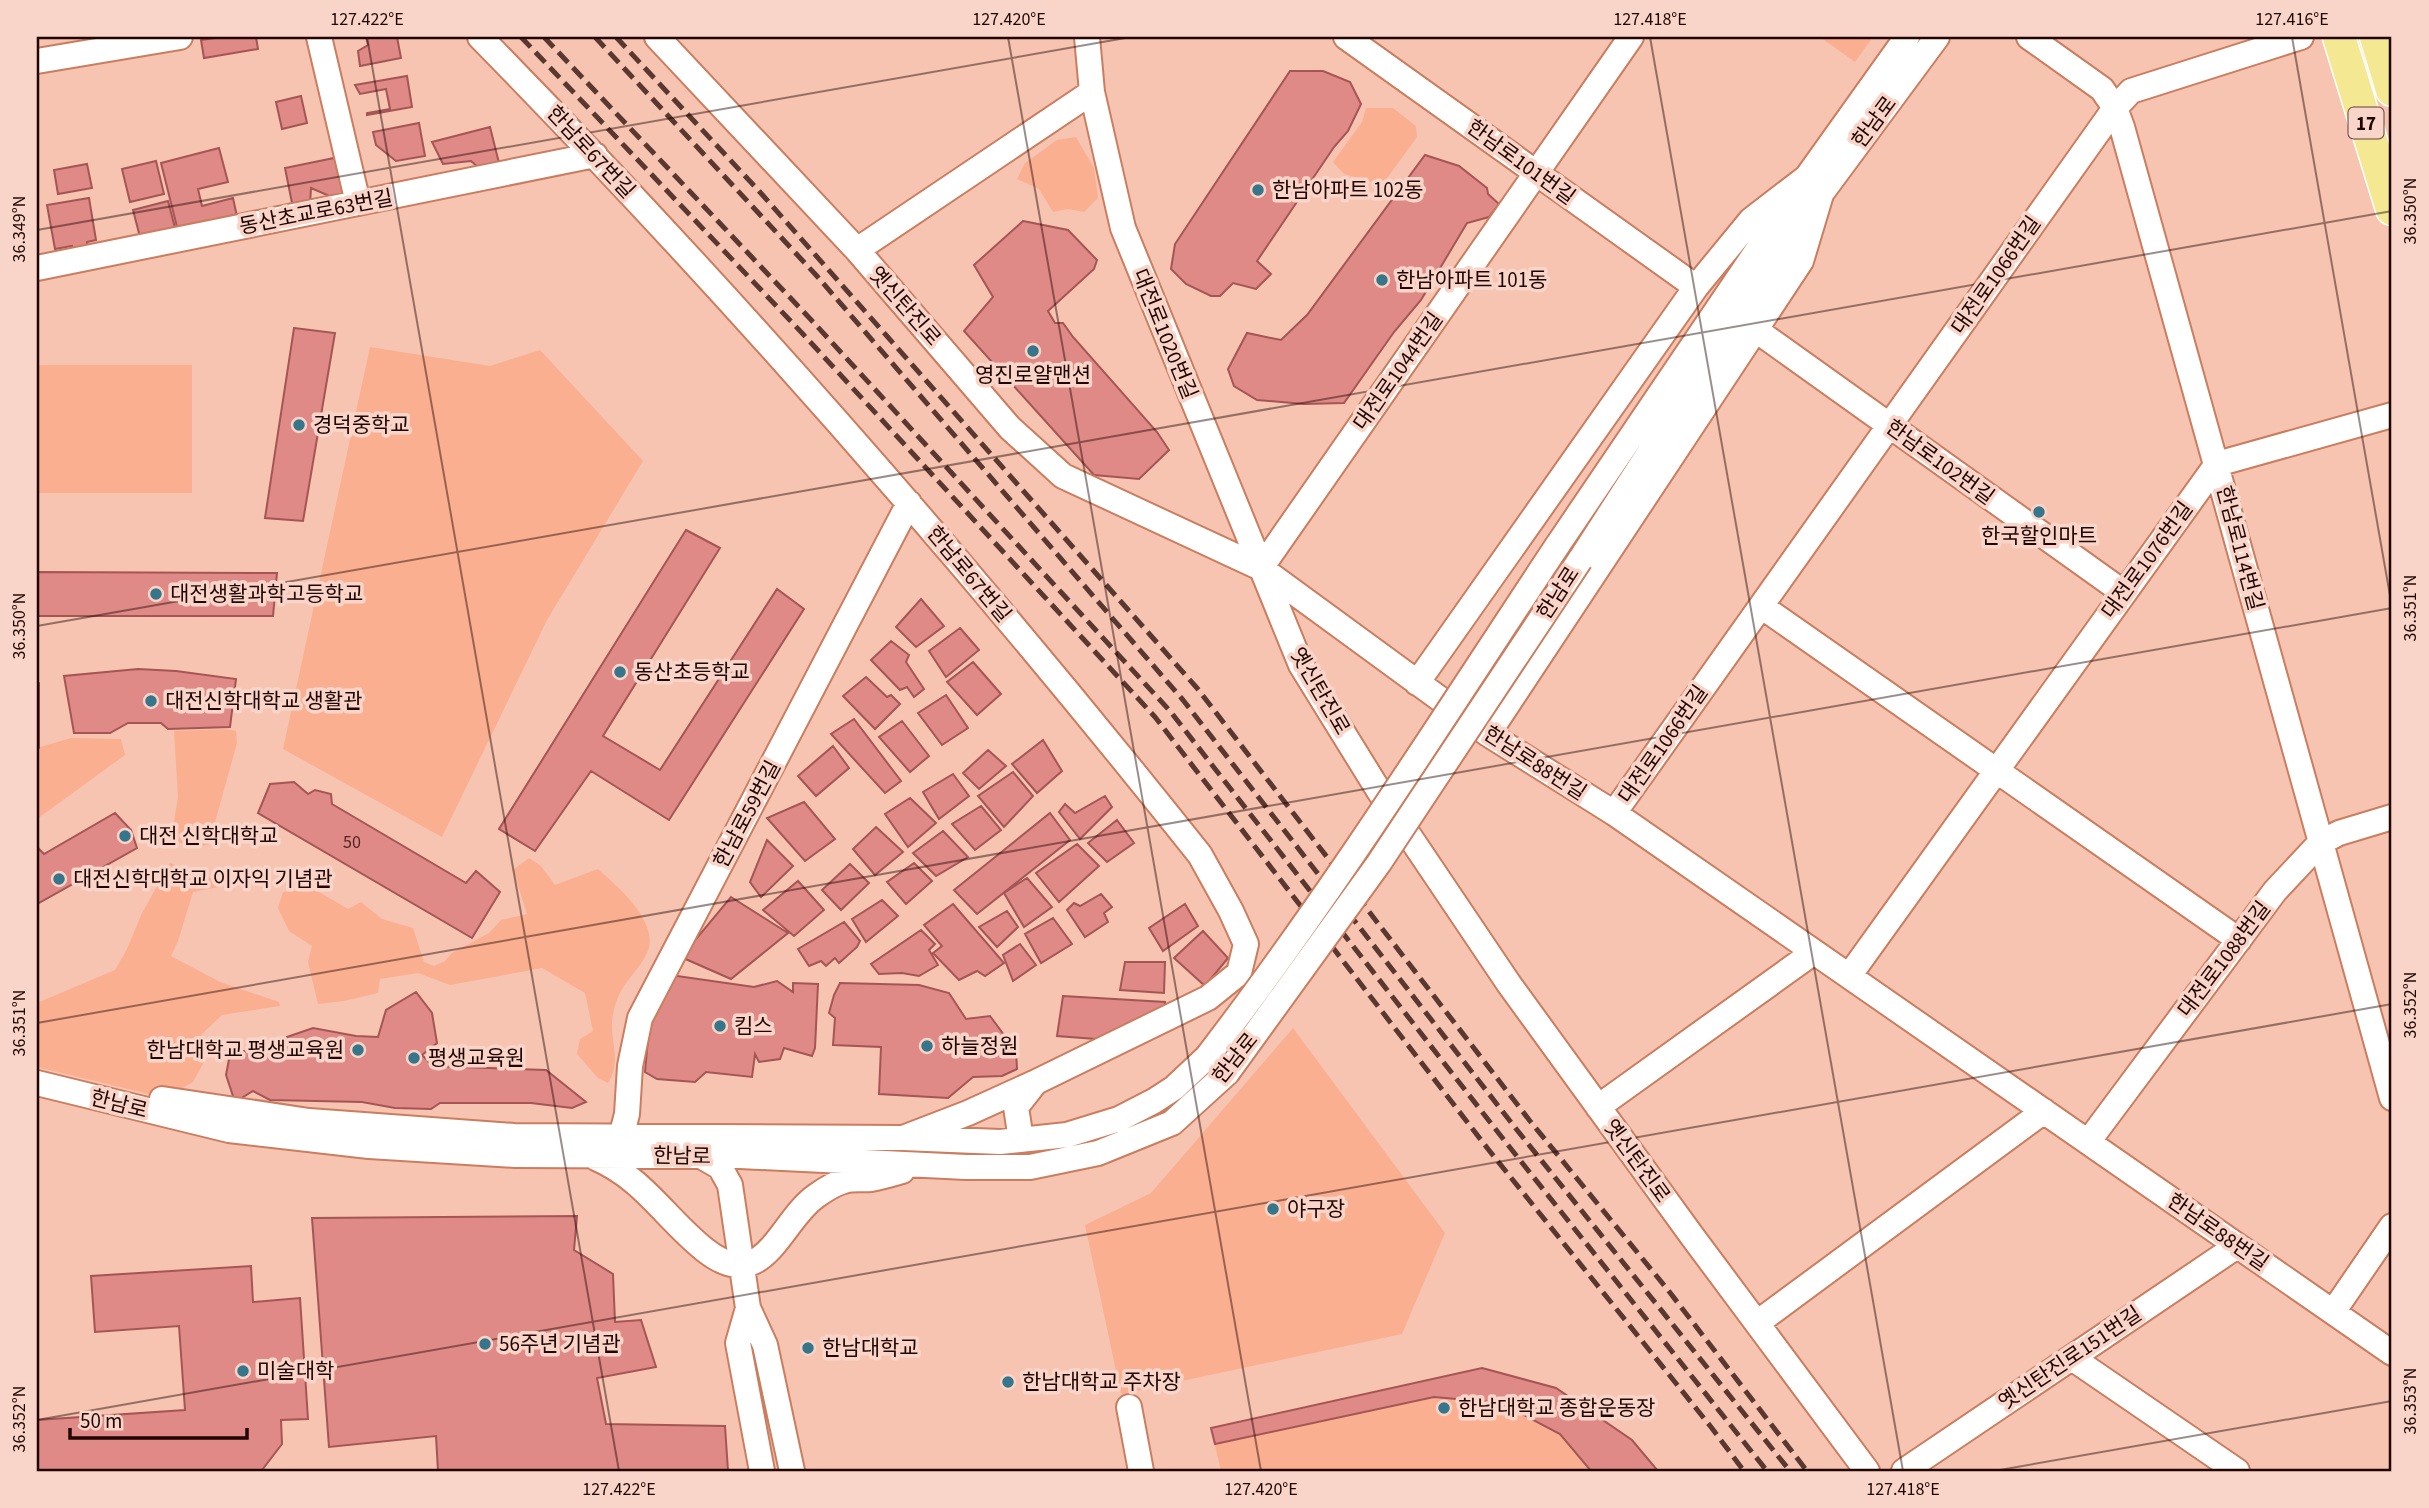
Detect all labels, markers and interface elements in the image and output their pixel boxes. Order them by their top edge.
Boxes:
text: 127.422°E [330,7,404,32]
text: 127.420°E [972,7,1046,32]
text: 127.418°E [1613,7,1687,32]
text: 127.416°E [2255,7,2329,32]
street label: 한남로 [1845,90,1903,154]
street label: 한남로67번길 [540,99,642,205]
road number: 17 [2348,108,2384,139]
street label: 한남로101번길 [1460,112,1582,212]
place label: 한남아파트 102동 [1272,175,1423,205]
text: 36.350°N [2398,178,2423,244]
street label: 동산초교로63번길 [237,182,395,242]
marker: 한남아파트 102동 [1250,182,1266,198]
text: 36.349°N [7,196,32,262]
street label: 대전로1066번길 [1944,210,2048,340]
street label: 옛신탄진로 [862,260,948,352]
street label: 대전로1020번길 [1125,264,1205,404]
place label: 한남아파트 101동 [1396,265,1547,295]
marker: 한남아파트 101동 [1374,272,1390,288]
street label: 대전로1044번길 [1346,306,1450,436]
marker: 영진로얄맨션 [1025,343,1041,359]
place label: 영진로얄맨션 [975,360,1091,390]
place label: 경덕중학교 [313,410,410,440]
street label: 한남로102번길 [1879,412,2001,512]
marker: 경덕중학교 [291,417,307,433]
street label: 한남로114번길 [2209,482,2271,614]
street label: 대전로1076번길 [2094,495,2200,625]
marker: 한국할인마트 [2031,504,2047,520]
street label: 한남로67번길 [920,519,1018,629]
place label: 한국할인마트 [1981,521,2097,551]
street label: 한남로 [1530,561,1586,625]
text: 36.351°N [2398,575,2423,641]
place label: 대전생활과학고등학교 [170,579,363,609]
marker: 대전생활과학고등학교 [148,586,164,602]
text: 36.350°N [7,593,32,659]
street label: 옛신탄진로 [1283,642,1357,740]
place label: 동산초등학교 [634,657,750,687]
marker: 동산초등학교 [612,664,628,680]
street label: 대전로1066번길 [1611,679,1715,809]
place label: 대전신학대학교 생활관 [165,686,362,716]
marker: 대전신학대학교 생활관 [143,693,159,709]
street label: 한남로88번길 [1478,718,1592,808]
street label: 한남로59번길 [706,755,788,873]
place label: 대전 신학대학교 [139,821,278,851]
marker: 대전 신학대학교 [117,828,133,844]
house number: 50 [343,830,361,855]
place label: 대전신학대학교 이자익 기념관 [73,864,333,894]
marker: 대전신학대학교 이자익 기념관 [51,871,67,887]
street label: 대전로1088번길 [2170,895,2278,1023]
text: 36.352°N [2398,972,2423,1038]
text: 36.351°N [7,990,32,1056]
place label: 킴스 [734,1011,773,1041]
marker: 킴스 [712,1018,728,1034]
street label: 한남로 [1205,1026,1265,1090]
place label: 하늘정원 [941,1031,1018,1061]
place label: 한남대학교 평생교육원 [147,1035,344,1065]
marker: 하늘정원 [919,1038,935,1054]
marker: 한남대학교 평생교육원 [350,1042,366,1058]
place label: 평생교육원 [428,1043,525,1073]
marker: 평생교육원 [406,1050,422,1066]
street label: 한남로 [87,1082,151,1126]
street label: 옛신탄진로 [1596,1113,1678,1209]
street label: 한남로 [653,1140,711,1172]
street label: 한남로88번길 [2161,1186,2275,1278]
place label: 야구장 [1287,1194,1345,1224]
marker: 야구장 [1265,1201,1281,1217]
street label: 옛신탄진로151번길 [1993,1299,2147,1417]
place label: 56주년 기념관 [499,1329,621,1359]
place label: 한남대학교 [822,1333,919,1363]
marker: 56주년 기념관 [477,1336,493,1352]
marker: 한남대학교 [800,1340,816,1356]
place label: 미술대학 [257,1356,334,1386]
marker: 미술대학 [235,1363,251,1379]
place label: 한남대학교 주차장 [1022,1367,1181,1397]
text: 36.353°N [2398,1368,2423,1434]
marker: 한남대학교 주차장 [1000,1374,1016,1390]
text: 36.352°N [7,1386,32,1452]
place label: 한남대학교 종합운동장 [1458,1393,1655,1423]
scale bar [70,1396,247,1440]
marker: 한남대학교 종합운동장 [1436,1400,1452,1416]
text: 50 m [80,1406,122,1436]
text: 127.422°E [582,1477,656,1502]
text: 127.420°E [1224,1477,1298,1502]
text: 127.418°E [1866,1477,1940,1502]

